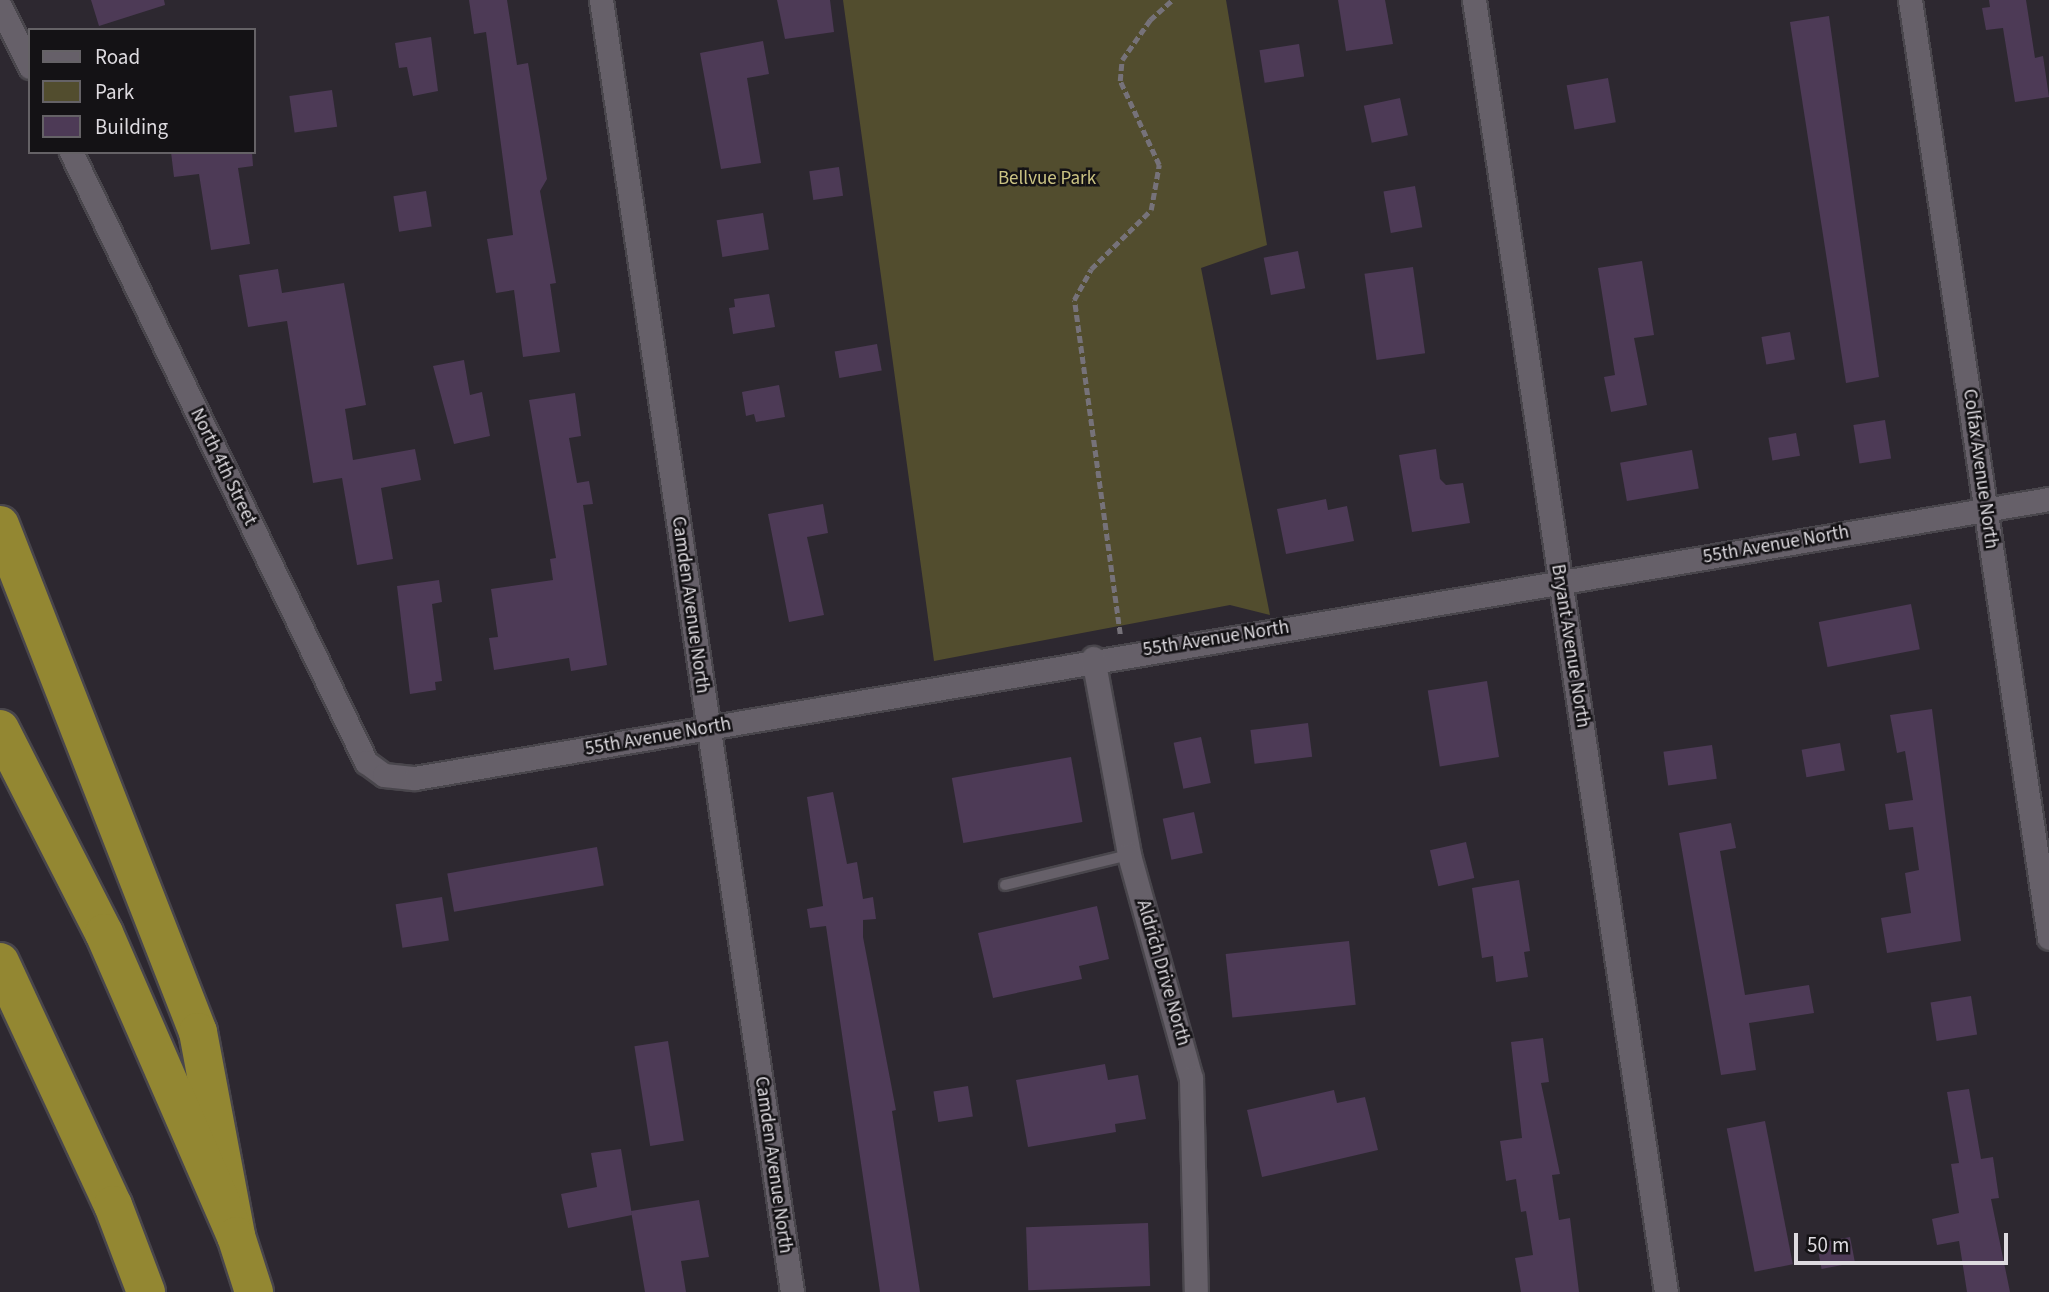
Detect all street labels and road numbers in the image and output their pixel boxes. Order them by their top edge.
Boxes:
street label: Colfax Avenue North [1957,388,2003,550]
street label: North 4th Street [185,405,261,529]
street label: Camden Avenue North [666,515,714,695]
street label: 55th Avenue North [1701,521,1851,569]
street label: Bryant Avenue North [1546,563,1594,729]
street label: 55th Avenue North [1141,616,1291,662]
street label: 55th Avenue North [583,713,733,761]
street label: Aldrich Drive North [1131,897,1195,1049]
street label: Camden Avenue North [749,1075,797,1255]

